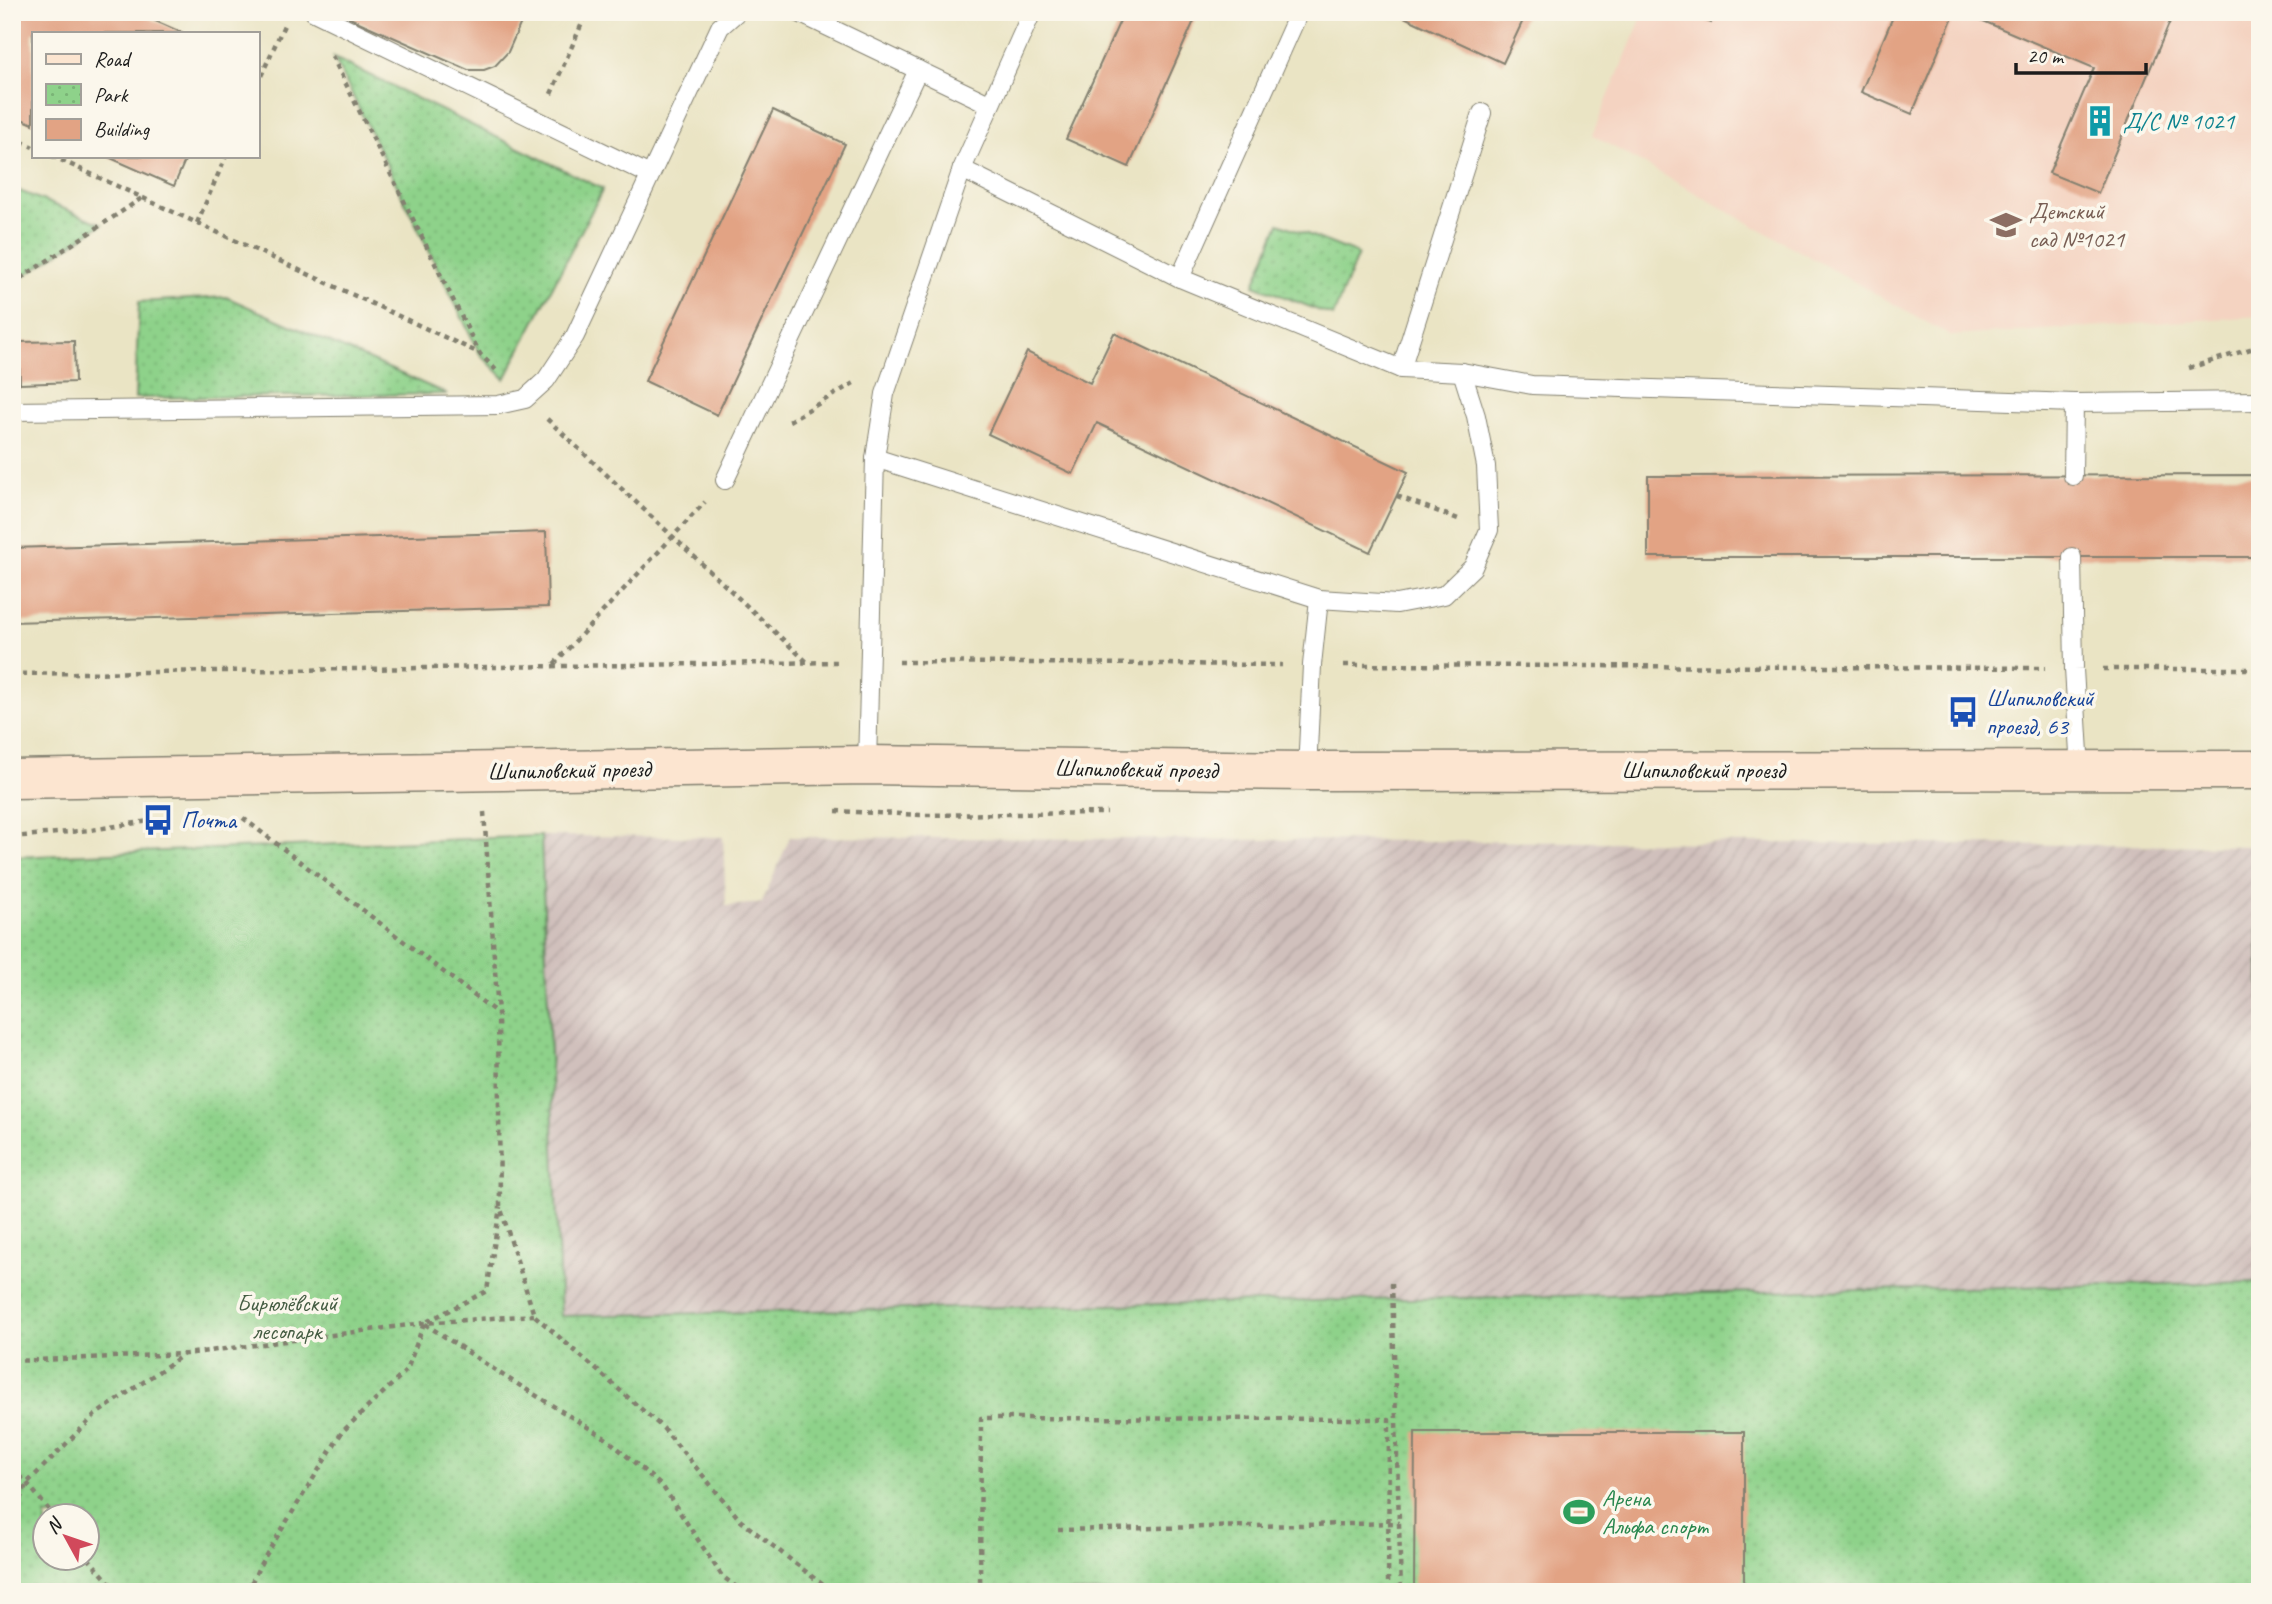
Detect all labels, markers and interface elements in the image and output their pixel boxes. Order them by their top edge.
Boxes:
legend [32,32,259,158]
scale bar [2016,32,2146,76]
text: 20 m [2027,43,2065,69]
text: Road [94,46,133,72]
text: Park [94,82,129,108]
building icon: Д/C № 1021 [2083,104,2117,138]
place label: Д/C № 1021 [2123,106,2235,136]
text: Building [94,116,151,142]
place label: Детский сад №1021 [2029,196,2126,254]
school or university icon: Детский сад №1021 [1989,208,2023,242]
place label: Шипиловский проезд, 63 [1986,683,2096,741]
bus stop icon: Шипиловский проезд, 63 [1946,695,1980,729]
street label: Шипиловский проезд [1054,753,1220,785]
street label: Шипиловский проезд [487,754,653,786]
street label: Шипиловский проезд [1621,755,1787,785]
bus stop icon: Почта [141,803,175,837]
place label: Почта [181,805,238,835]
park label: Бирюлёвский лесопарк [237,1288,339,1346]
place label: Арена Альфа спорт [1602,1483,1709,1541]
sports icon: Арена Альфа спорт [1562,1495,1596,1529]
north arrow [32,1502,102,1572]
text: N [41,1512,69,1539]

